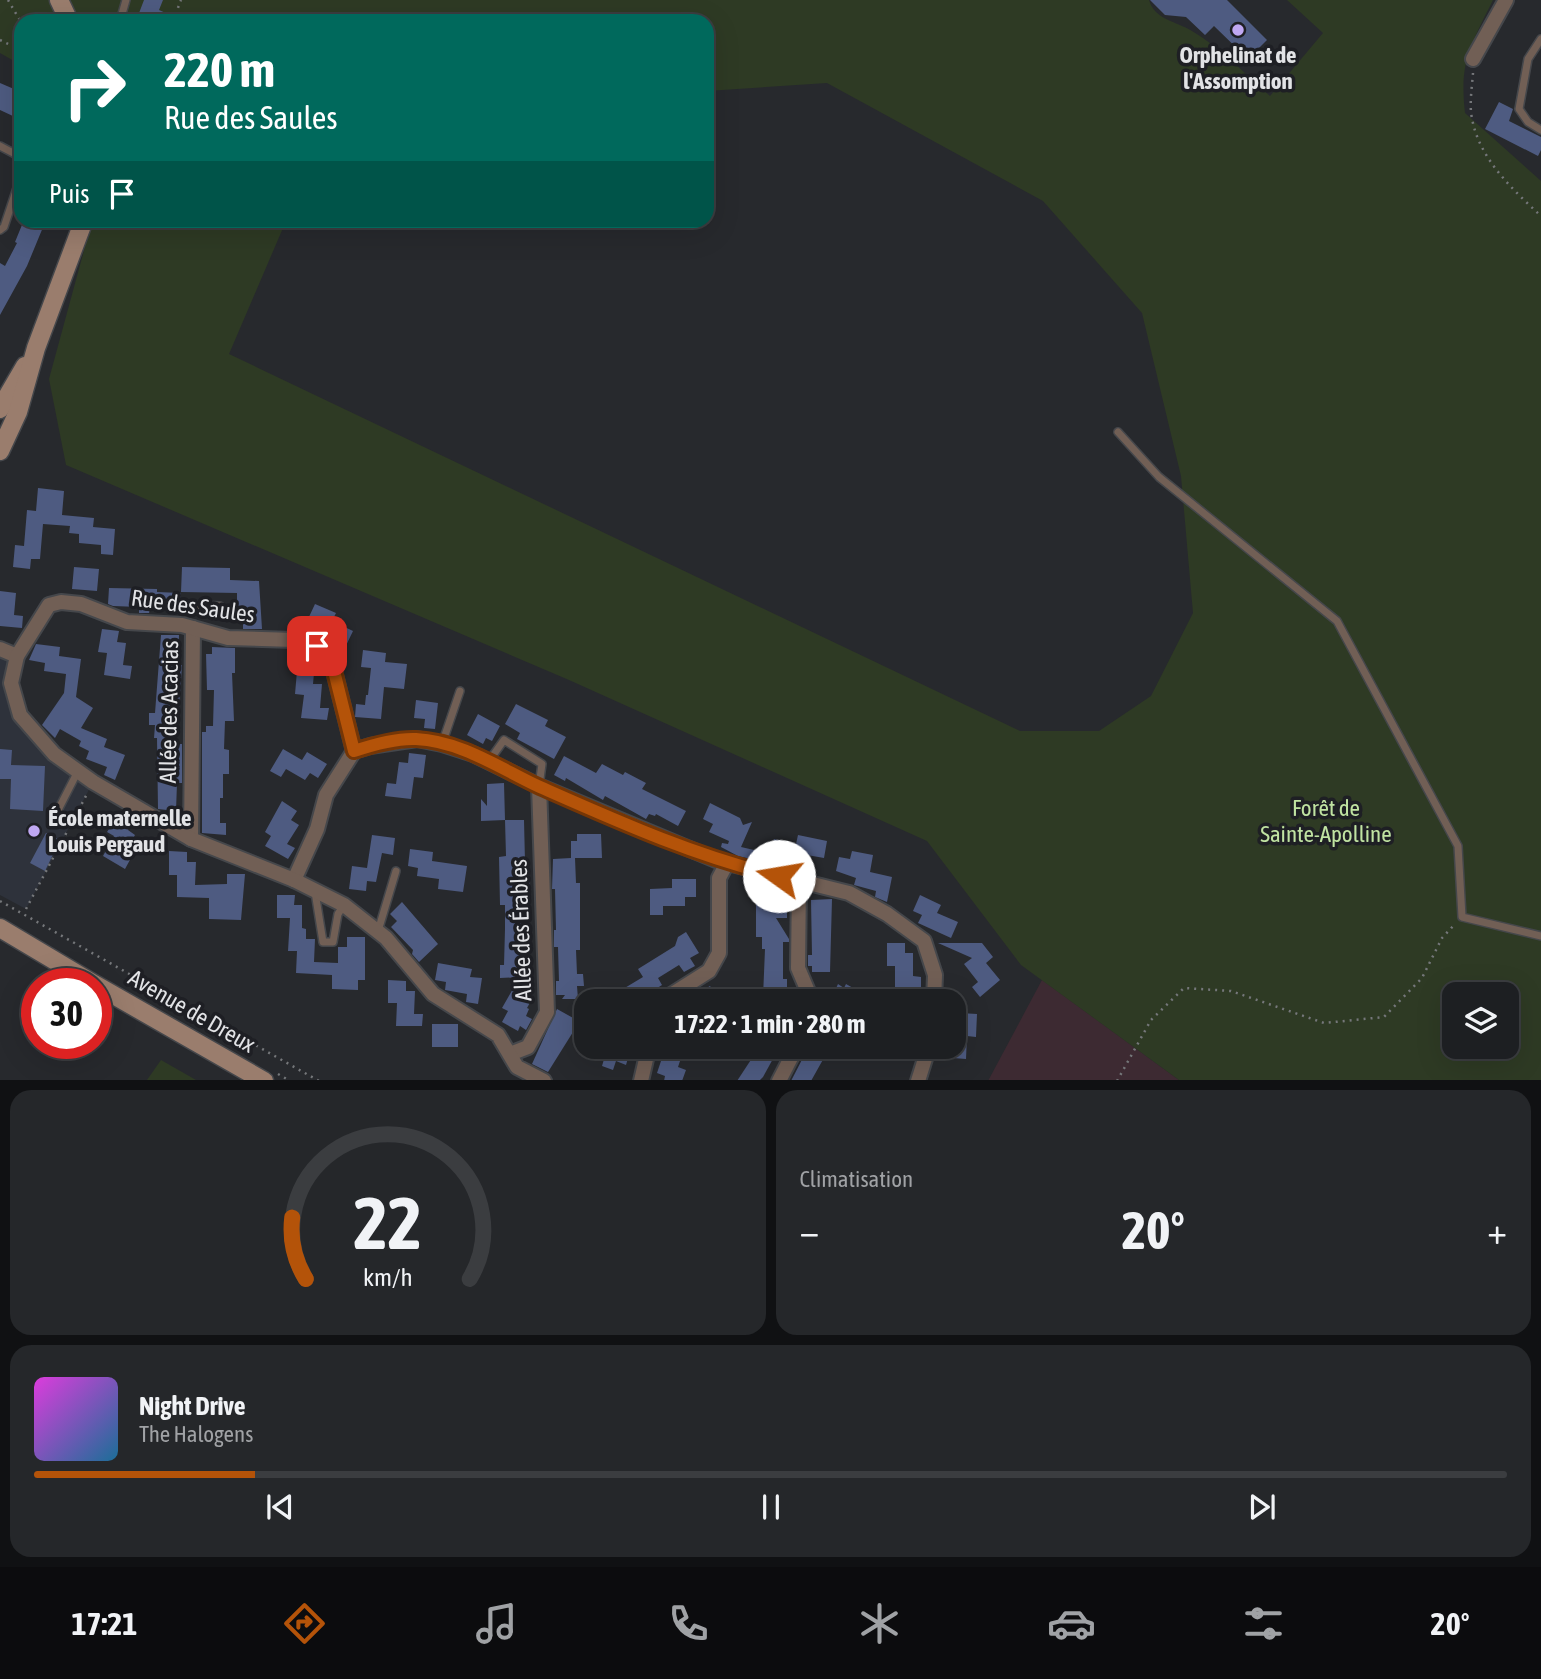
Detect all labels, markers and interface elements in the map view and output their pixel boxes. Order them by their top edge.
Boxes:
marker: Orphelinat de l'Assomption [1230,22,1246,38]
text: 220 m [164,41,275,97]
icon: right [49,42,140,133]
place label: Orphelinat de l'Assomption [1179,42,1297,94]
text: Rue des Saules [164,99,338,136]
icon: arrive [103,175,141,213]
text: Puis [49,179,89,209]
street label: Rue des Saules [129,584,257,628]
pin [287,616,347,676]
icon: arrive [298,627,336,665]
street label: Allée des Acacias [155,640,183,784]
park label: Forêt de Sainte-Apolline [1260,795,1392,847]
place label: École maternelle Louis Pergaud [48,805,191,857]
marker: École maternelle Louis Pergaud [26,823,42,839]
position arrow [742,839,816,913]
street label: Allée des Érables [506,859,536,1001]
street label: Avenue de Dreux [124,964,260,1058]
speed limit sign: 30 [21,968,112,1059]
map controls [1442,982,1519,1059]
button: layers [1442,982,1519,1059]
text: 17:22 · 1 min · 280 m [675,1009,865,1039]
text: Climatisation [800,1166,913,1192]
text: 22 [354,1181,422,1264]
text: 20° [1122,1200,1185,1260]
text: − [800,1209,819,1252]
text: + [1487,1209,1507,1252]
text: km/h [363,1262,413,1290]
text: Night Drive [139,1391,246,1421]
text: The Halogens [139,1421,253,1447]
icon: previous [261,1488,299,1526]
icon: pause [752,1488,790,1526]
icon: next [1243,1488,1281,1526]
icon: directions [280,1599,329,1648]
icon: music [472,1599,521,1648]
icon: phone [664,1599,713,1648]
icon: climate [855,1599,904,1648]
icon: car [1047,1599,1096,1648]
icon: filters [1239,1599,1288,1648]
text: 17:21 [71,1605,137,1642]
text: 20° [1431,1605,1470,1642]

